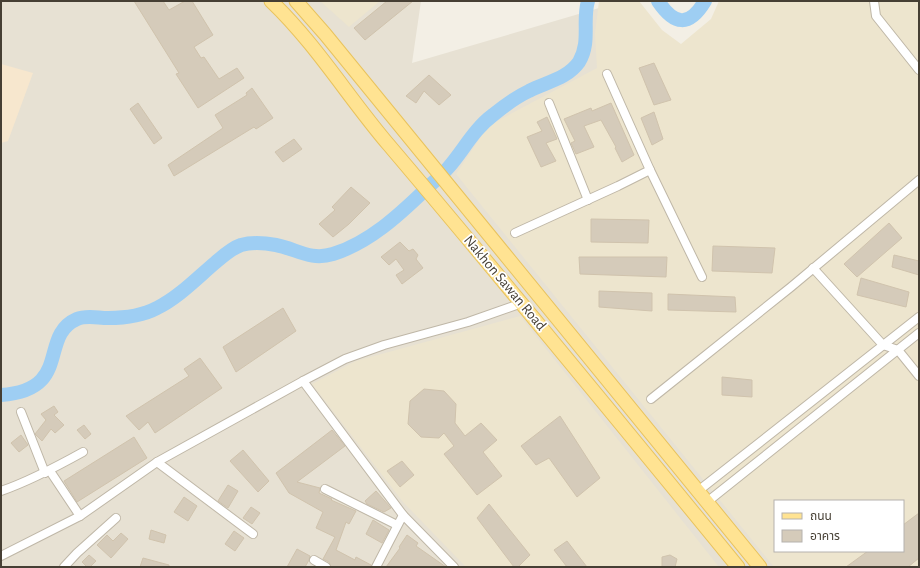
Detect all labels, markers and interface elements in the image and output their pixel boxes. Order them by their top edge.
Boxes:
street label: Nakhon Sawan Road [461,233,549,334]
legend [774,500,904,552]
text: ถนน [810,510,832,522]
text: อาคาร [810,530,840,542]

